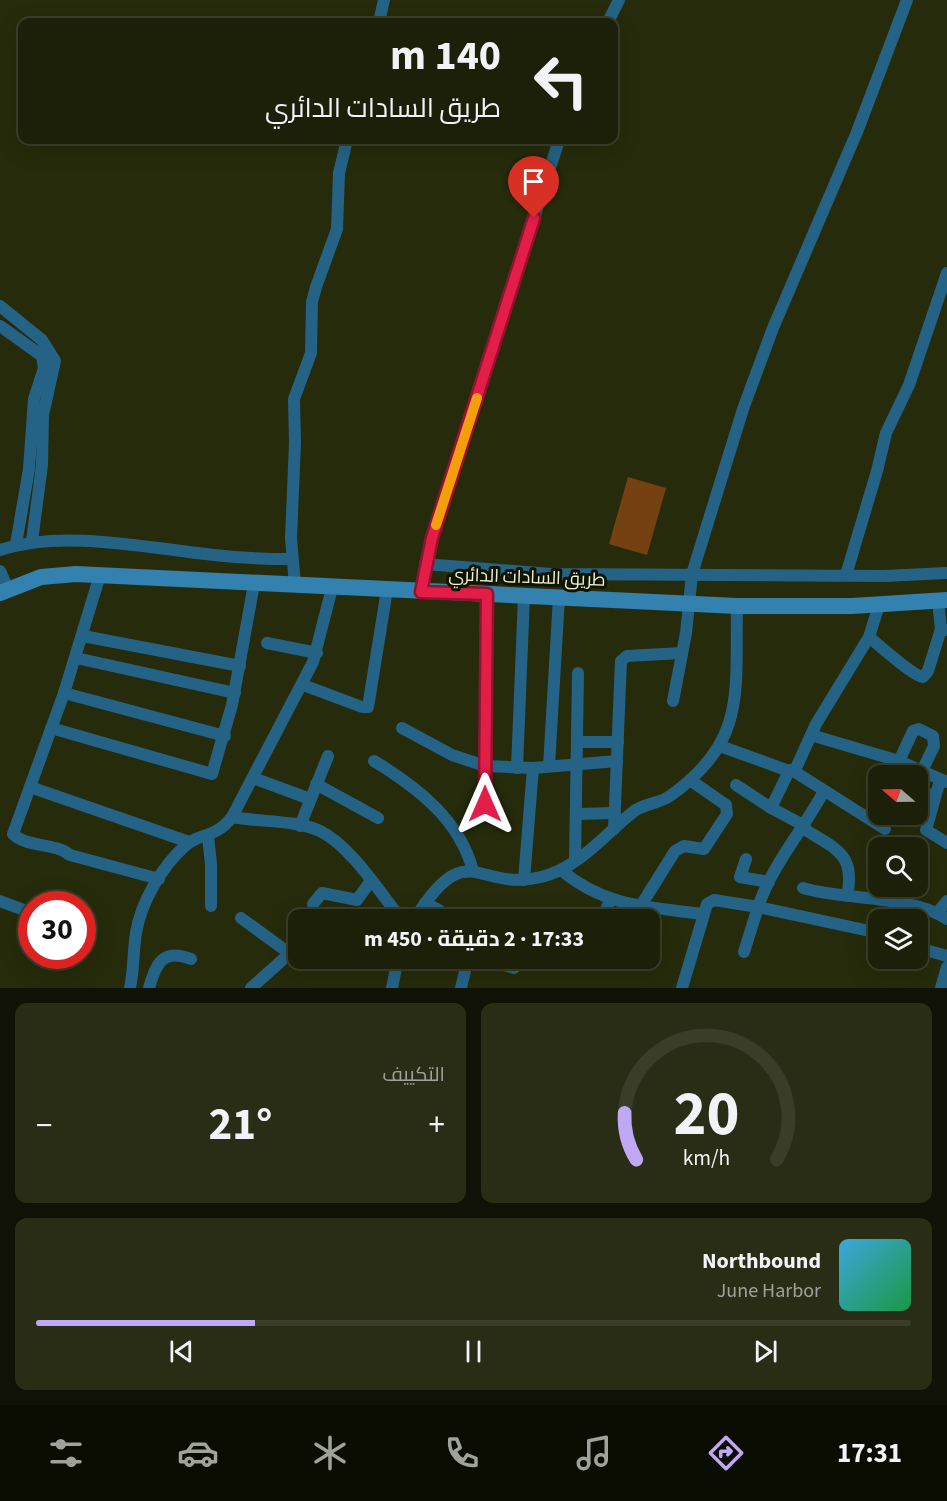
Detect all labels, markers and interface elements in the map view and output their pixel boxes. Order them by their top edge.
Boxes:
text: 140 m [390,26,501,86]
icon: left [522,42,600,120]
text: طريق السادات الدائري [265,89,501,128]
pin [508,156,559,218]
icon: arrive [517,165,550,198]
street label: طريق السادات الدائري [448,562,606,594]
north arrow [868,765,928,825]
map controls [868,765,928,969]
position arrow [453,772,517,836]
button: search [868,837,928,897]
speed limit sign: 30 [18,891,96,969]
button: layers [868,909,928,969]
text: 17:33 · 2 دقيقة · 450 m [364,923,584,955]
text: التكييف [382,1061,445,1089]
text: 20 [674,1070,739,1159]
text: 21° [209,1093,272,1157]
text: − [36,1102,52,1149]
text: + [429,1102,445,1149]
text: km/h [683,1143,730,1174]
text: Northbound [702,1245,821,1277]
text: June Harbor [717,1277,821,1305]
icon: previous [165,1335,198,1368]
icon: pause [457,1335,490,1368]
icon: next [749,1335,782,1368]
icon: filters [45,1432,87,1474]
icon: car [177,1432,219,1474]
icon: climate [309,1432,351,1474]
icon: phone [441,1432,483,1474]
icon: music [573,1432,615,1474]
icon: directions [705,1432,747,1474]
text: 17:31 [837,1434,902,1473]

